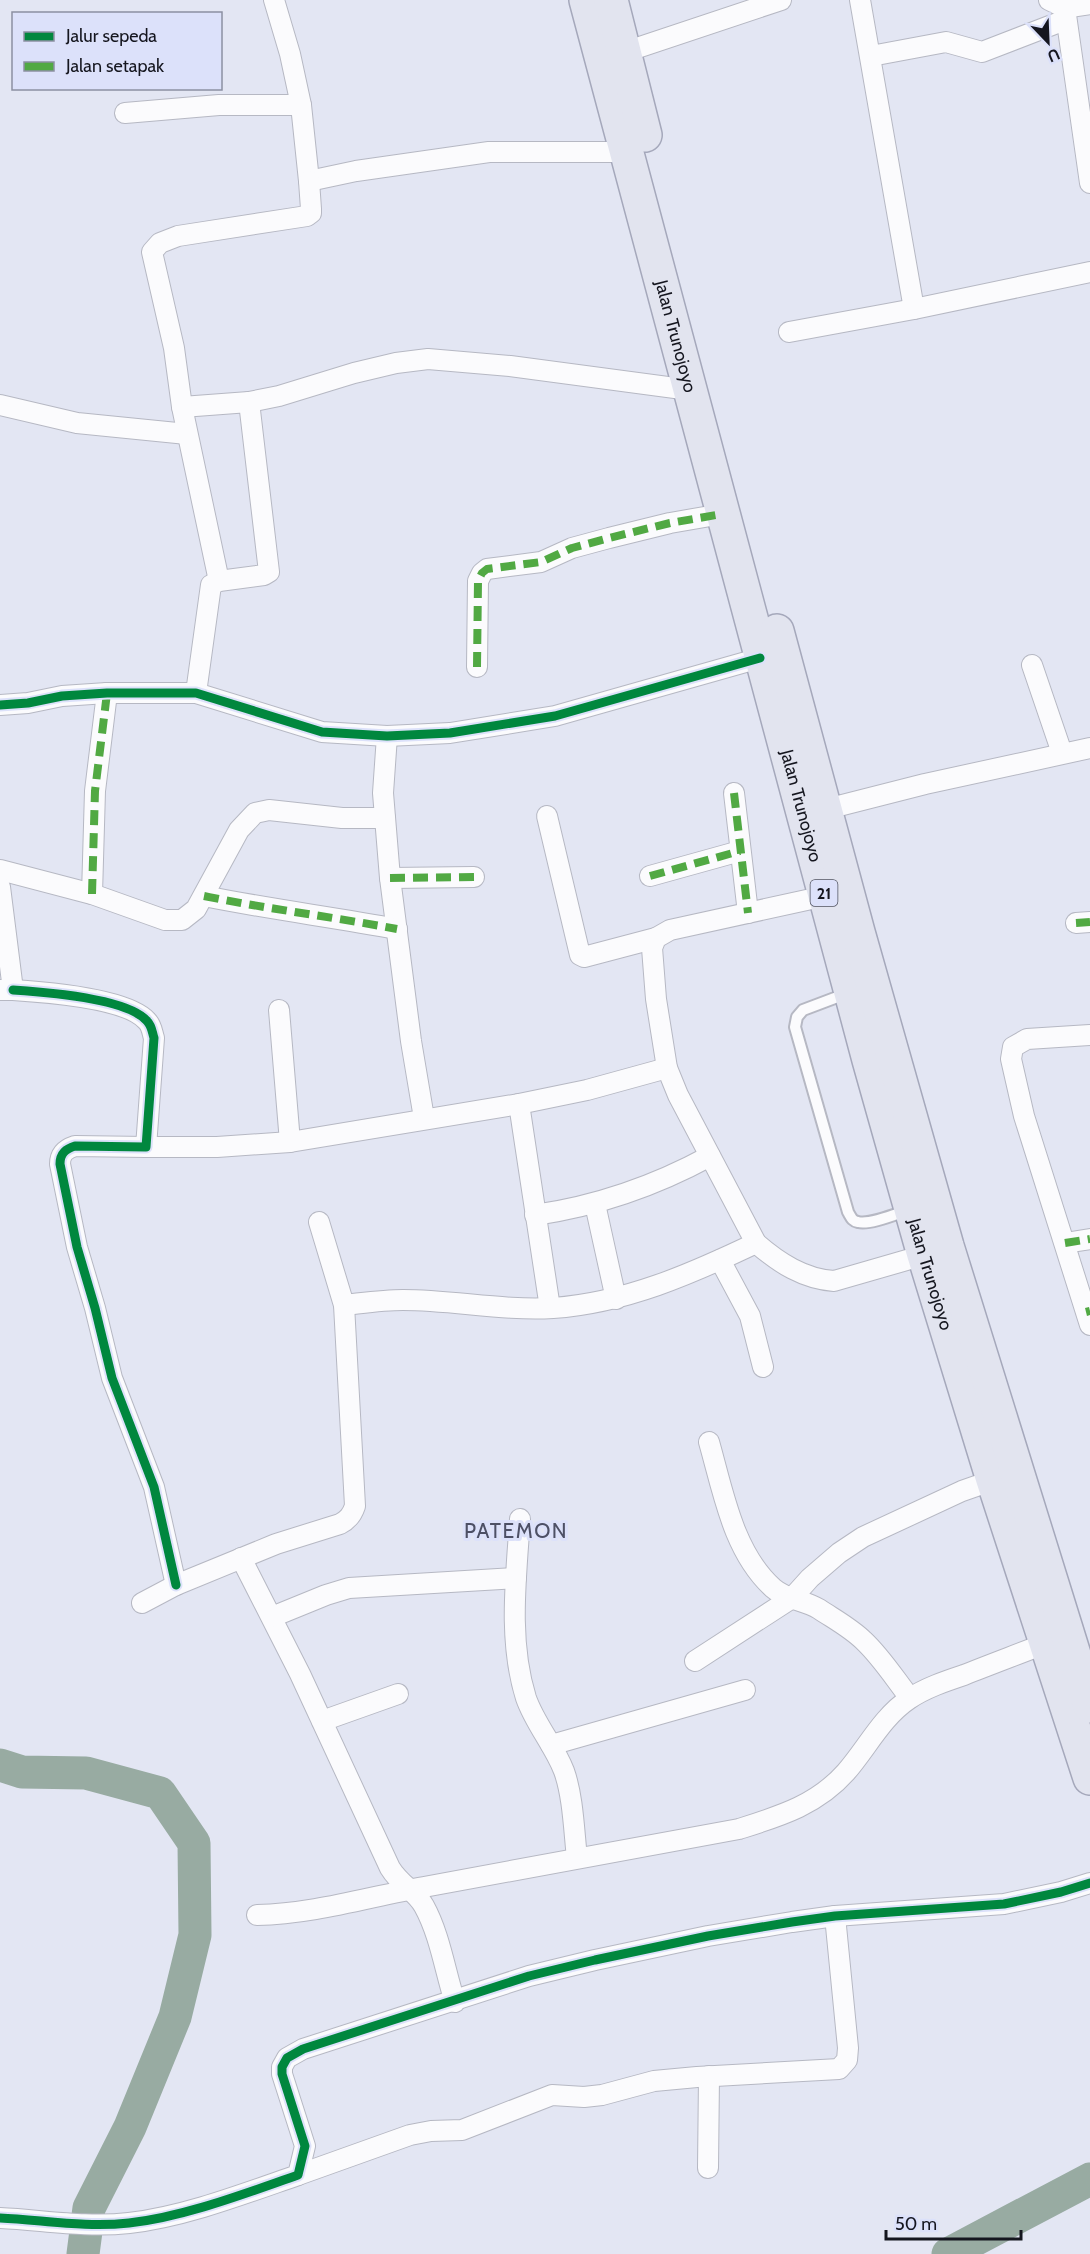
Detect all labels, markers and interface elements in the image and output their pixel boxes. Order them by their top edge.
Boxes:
legend [12,12,222,90]
north arrow [1018,12,1078,72]
text: Jalur sepeda [65,25,157,47]
text: U [1045,44,1063,66]
text: Jalan setapak [65,55,165,77]
street label: Jalan Trunojoyo [650,277,701,395]
street label: Jalan Trunojoyo [775,746,827,865]
road number: 21 [810,880,838,906]
street label: Jalan Trunojoyo [903,1215,957,1333]
district label: PATEMON [464,1518,568,1543]
scale bar [886,2203,1021,2241]
text: 50 m [895,2213,937,2235]

